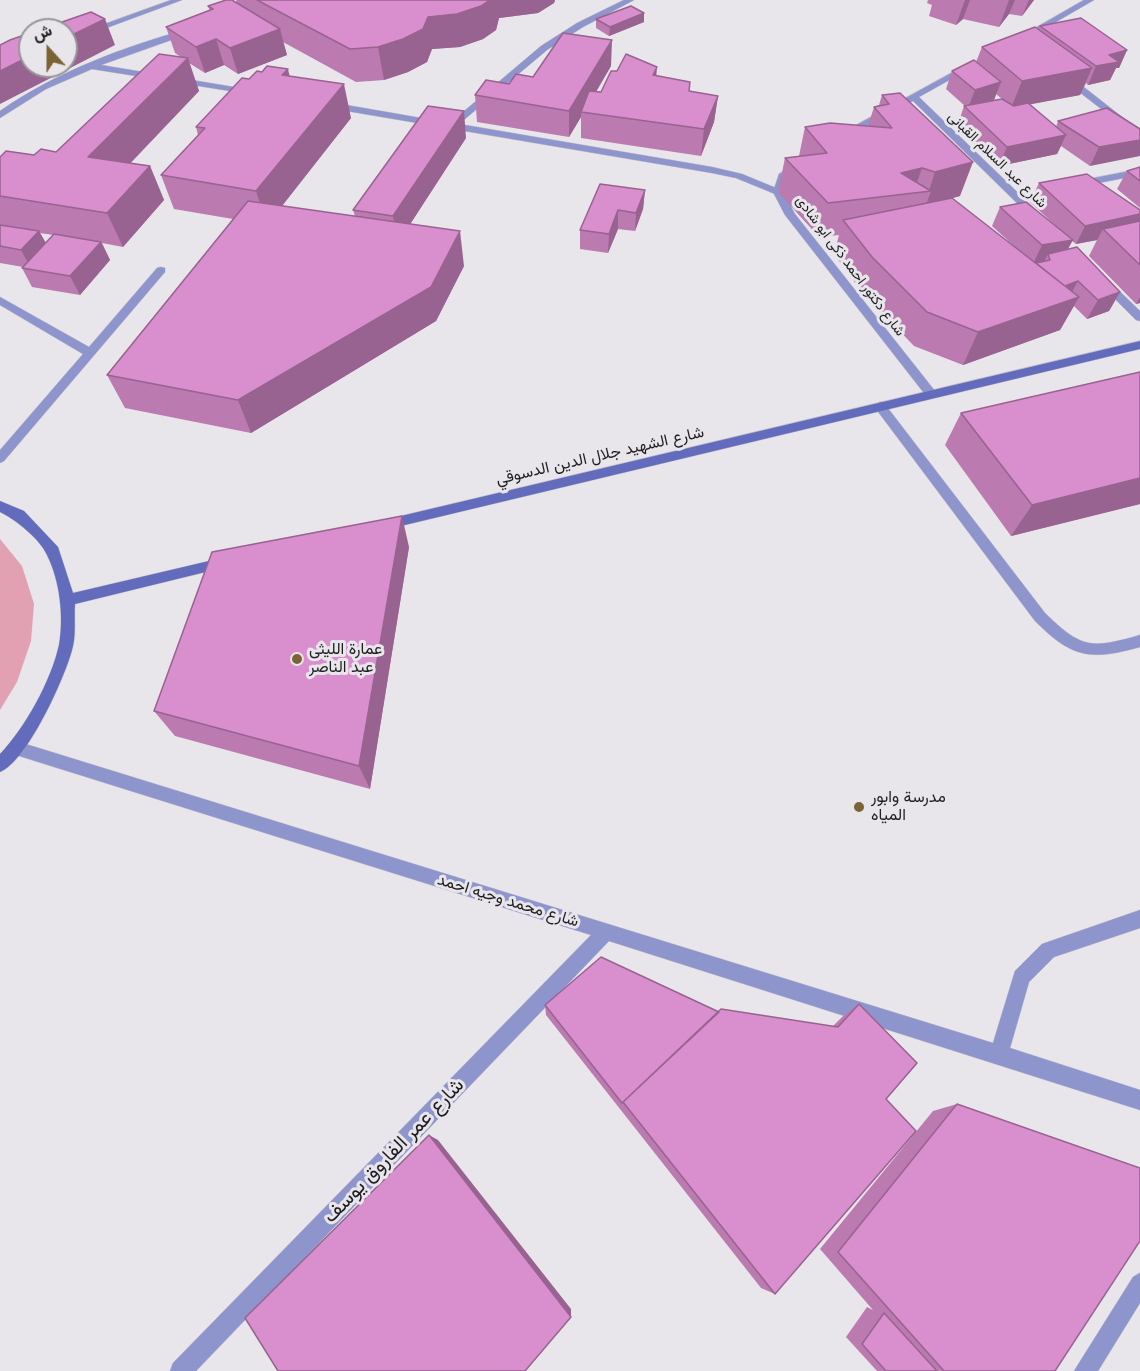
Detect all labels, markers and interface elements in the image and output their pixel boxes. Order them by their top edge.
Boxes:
north arrow [18,18,78,78]
text: ش [30,21,54,44]
street label: شارع عبد السلام القبانى [944,108,1050,212]
street label: شارع دكتور احمد ذكى ابو شادى [792,193,908,339]
street label: شارع الشهيد جلال الدين الدسوقي [494,423,706,489]
place label: عمارة الليثى عبد الناصر [309,640,382,678]
marker: عمارة الليثى عبد الناصر [290,652,304,666]
place label: مدرسة وابور المياه [871,788,946,826]
marker: مدرسة وابور المياه [852,800,866,814]
street label: شارع محمد وجيه احمد [435,870,581,932]
street label: شارع عمر الفاروق يوسف [319,1074,469,1228]

